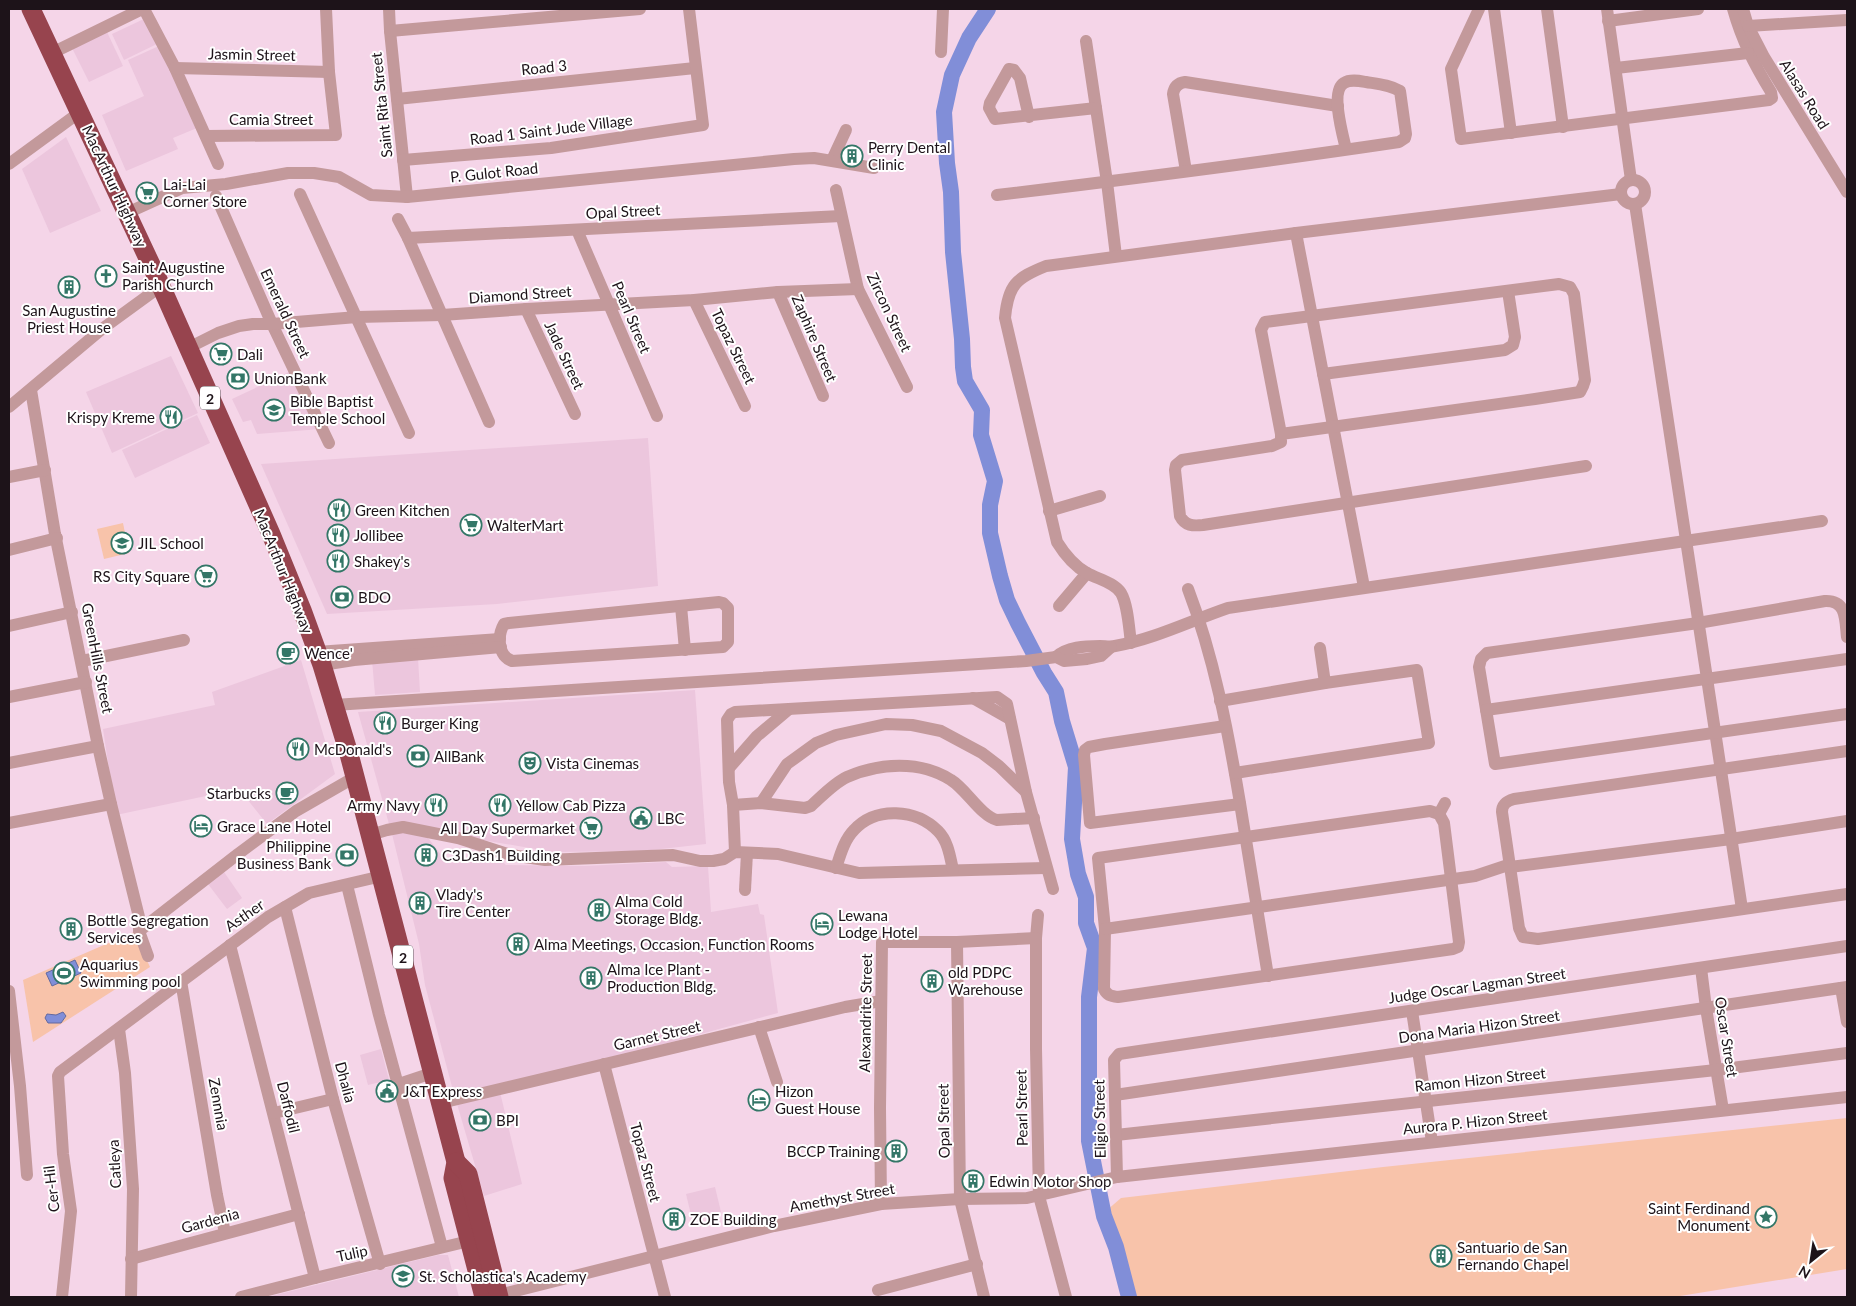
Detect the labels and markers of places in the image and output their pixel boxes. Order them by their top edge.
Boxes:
place label: Perry Dental Clinic [868,138,951,173]
building icon: Perry Dental Clinic [840,144,864,168]
place label: Lai-Lai Corner Store [163,175,247,210]
supermarket icon: Lai-Lai Corner Store [135,181,159,205]
place label: Saint Augustine Parish Church [122,258,225,293]
church icon: Saint Augustine Parish Church [94,264,118,288]
building icon: San Augustine Priest House [57,275,81,299]
place label: San Augustine Priest House [22,301,116,336]
supermarket icon: Dali [209,342,233,366]
place label: Dali [237,345,263,363]
bank icon: UnionBank [226,366,250,390]
place label: UnionBank [254,369,327,387]
place label: Bible Baptist Temple School [290,392,385,427]
school or university icon: Bible Baptist Temple School [262,398,286,422]
restaurant icon: Krispy Kreme [159,405,183,429]
place label: Krispy Kreme [67,408,155,426]
restaurant icon: Green Kitchen [327,498,351,522]
place label: Green Kitchen [355,501,450,519]
supermarket icon: WalterMart [459,513,483,537]
place label: WalterMart [487,516,564,534]
restaurant icon: Jollibee [326,523,350,547]
place label: Jollibee [354,526,404,544]
school or university icon: JIL School [110,531,134,555]
place label: JIL School [138,534,204,552]
restaurant icon: Shakey's [326,549,350,573]
place label: Shakey's [354,552,410,570]
supermarket icon: RS City Square [194,564,218,588]
place label: RS City Square [93,567,190,585]
bank icon: BDO [330,585,354,609]
place label: BDO [358,588,391,606]
cafe icon: Wence' [276,641,300,665]
place label: Wence' [304,644,353,662]
restaurant icon: Burger King [373,711,397,735]
place label: Burger King [401,714,479,732]
restaurant icon: McDonald's [286,737,310,761]
place label: McDonald's [314,740,392,758]
bank icon: AllBank [406,744,430,768]
place label: AllBank [434,747,484,765]
theatre icon: Vista Cinemas [518,751,542,775]
place label: Vista Cinemas [546,754,639,772]
cafe icon: Starbucks [275,781,299,805]
place label: Starbucks [207,784,271,802]
restaurant icon: Army Navy [424,793,448,817]
restaurant icon: Yellow Cab Pizza [488,793,512,817]
place label: Army Navy [347,796,420,814]
place label: Yellow Cab Pizza [516,796,626,814]
public building icon: LBC [629,806,653,830]
place label: LBC [657,809,684,827]
hotel icon: Grace Lane Hotel [189,814,213,838]
supermarket icon: All Day Supermarket [579,816,603,840]
place label: Grace Lane Hotel [217,817,331,835]
place label: All Day Supermarket [440,819,576,837]
place label: Philippine Business Bank [237,837,331,872]
bank icon: Philippine Business Bank [335,843,359,867]
building icon: C3Dash1 Building [414,843,438,867]
place label: C3Dash1 Building [442,846,560,864]
place label: Vlady's Tire Center [436,885,511,920]
building icon: Vlady's Tire Center [408,891,432,915]
place label: Alma Cold Storage Bldg. [615,892,702,927]
building icon: Alma Cold Storage Bldg. [587,898,611,922]
place label: Lewana Lodge Hotel [838,906,918,941]
place label: Bottle Segregation Services [87,911,209,946]
hotel icon: Lewana Lodge Hotel [810,912,834,936]
building icon: Bottle Segregation Services [59,917,83,941]
building icon: Alma Meetings, Occasion, Function Rooms [506,932,530,956]
place label: Alma Meetings, Occasion, Function Rooms [534,935,814,953]
place label: Aquarius Swimming pool [80,955,181,990]
place label: Alma Ice Plant - Production Bldg. [607,960,716,995]
sports icon: Aquarius Swimming pool [52,961,76,985]
place label: old PDPC Warehouse [948,963,1023,998]
building icon: Alma Ice Plant - Production Bldg. [579,966,603,990]
building icon: old PDPC Warehouse [920,969,944,993]
public building icon: J&T Express [375,1079,399,1103]
place label: J&T Express [403,1082,482,1100]
place label: Hizon Guest House [775,1082,860,1117]
hotel icon: Hizon Guest House [747,1088,771,1112]
bank icon: BPI [468,1108,492,1132]
place label: BPI [496,1111,519,1129]
building icon: BCCP Training [884,1139,908,1163]
place label: BCCP Training [787,1142,880,1160]
building icon: Edwin Motor Shop [961,1169,985,1193]
place label: Edwin Motor Shop [989,1172,1112,1190]
place label: Saint Ferdinand Monument [1648,1199,1751,1234]
place icon: Saint Ferdinand Monument [1754,1205,1778,1229]
building icon: ZOE Building [662,1207,686,1231]
place label: ZOE Building [690,1210,777,1228]
place label: Santuario de San Fernando Chapel [1457,1238,1569,1273]
building icon: Santuario de San Fernando Chapel [1429,1244,1453,1268]
school or university icon: St. Scholastica's Academy [391,1264,415,1288]
place label: St. Scholastica's Academy [419,1267,587,1285]

